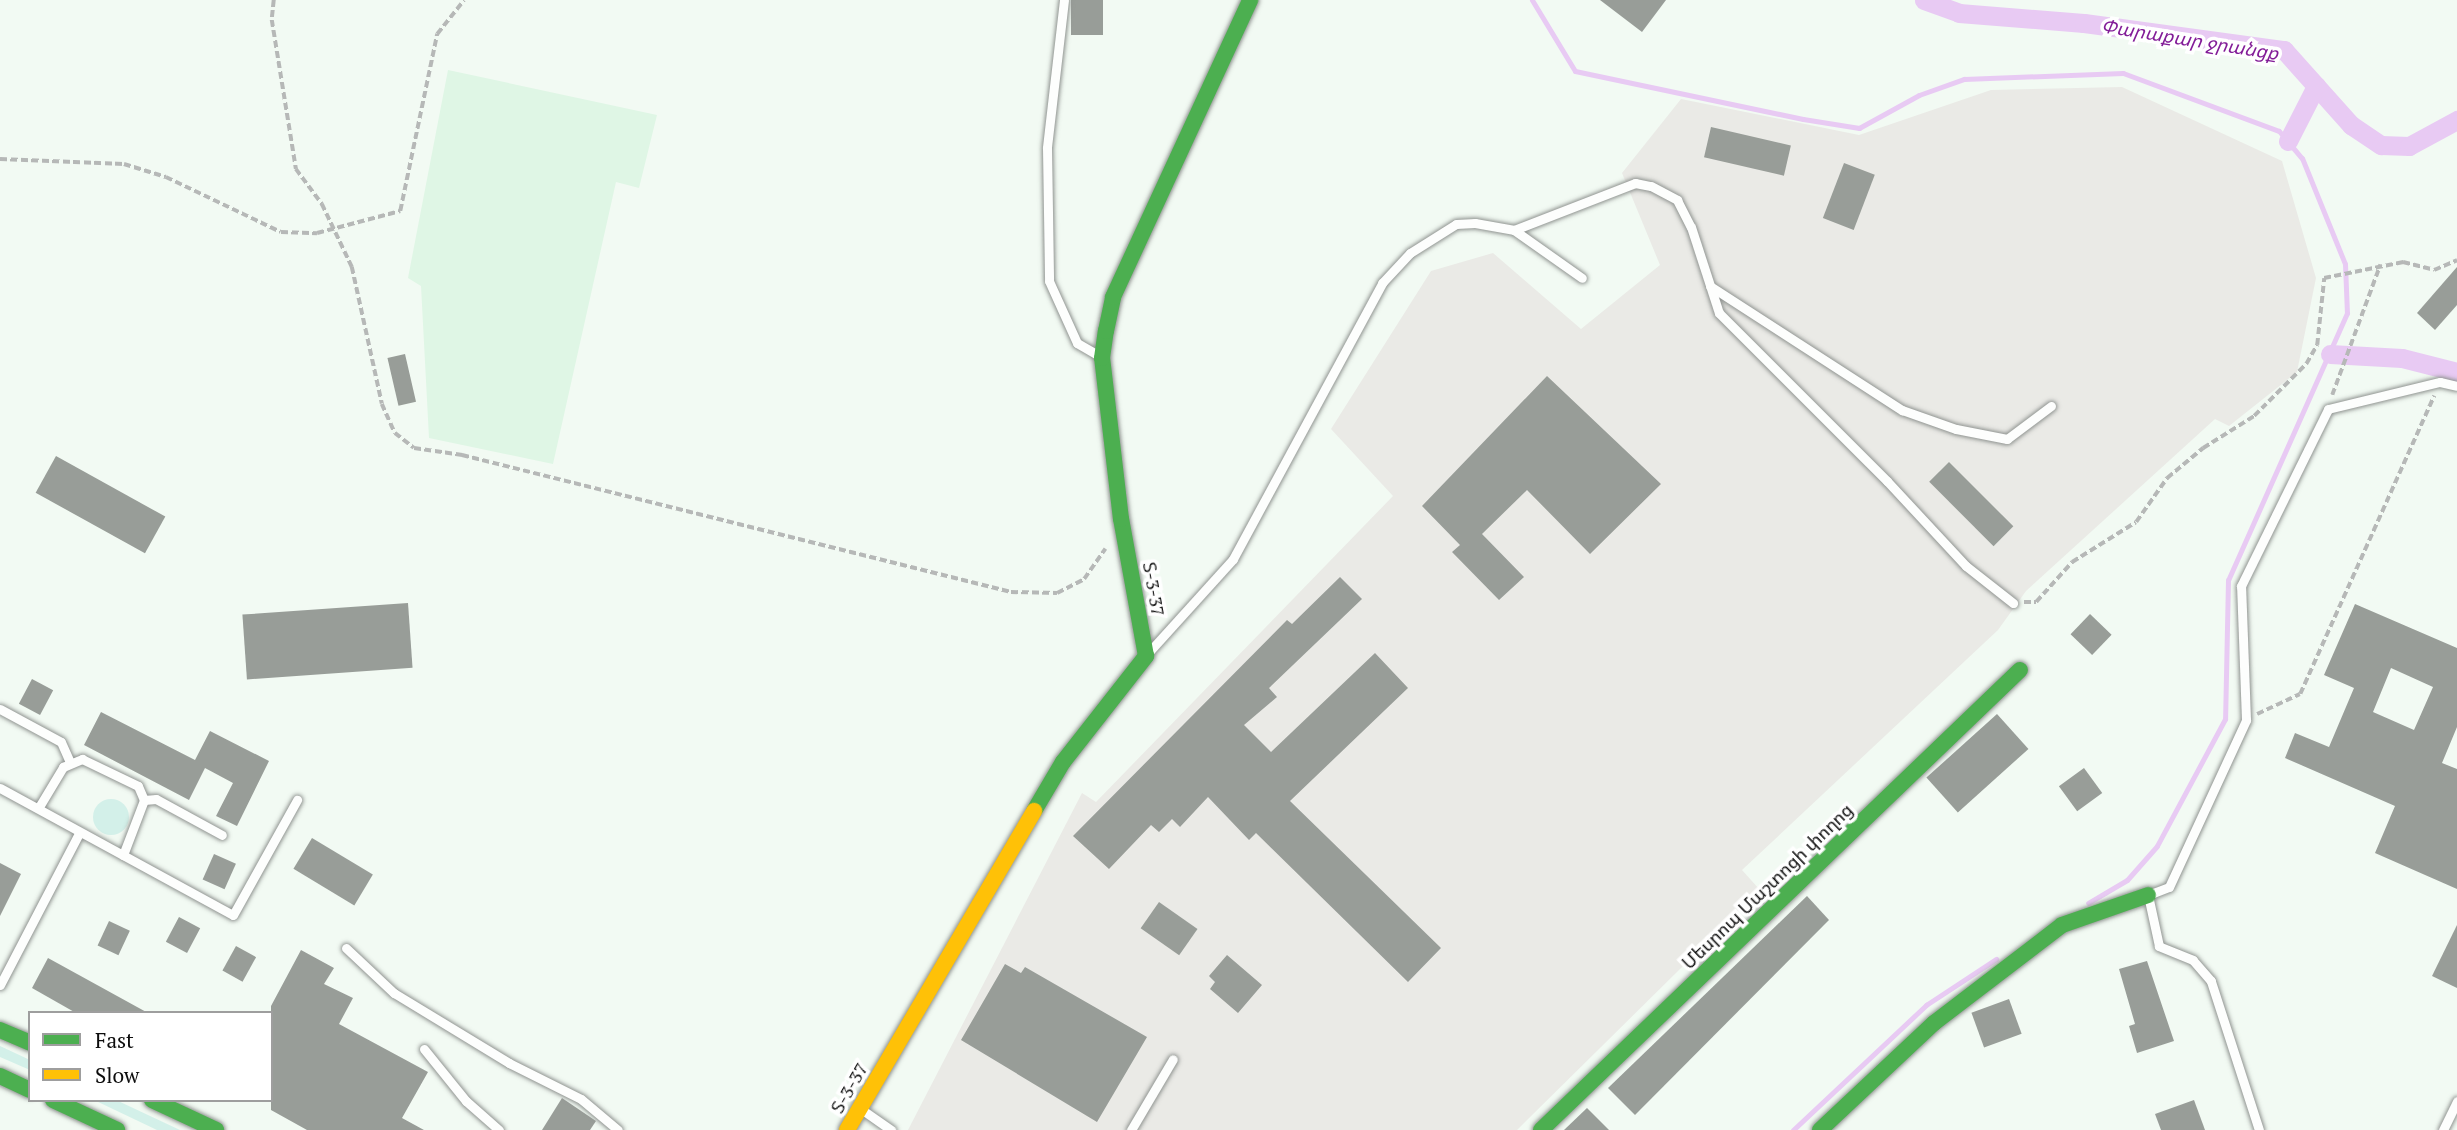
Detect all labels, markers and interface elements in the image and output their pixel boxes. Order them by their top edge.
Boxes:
water label: Փարաքար ջրանցք [2100,14,2280,64]
street label: Տ-3-37 [1139,560,1169,618]
street label: Մեսրոպ Մաշտոցի փողոց [1677,799,1857,973]
legend [28,1011,273,1102]
text: Fast [95,1026,134,1054]
street label: Տ-3-37 [826,1059,872,1117]
text: Slow [95,1061,139,1089]

